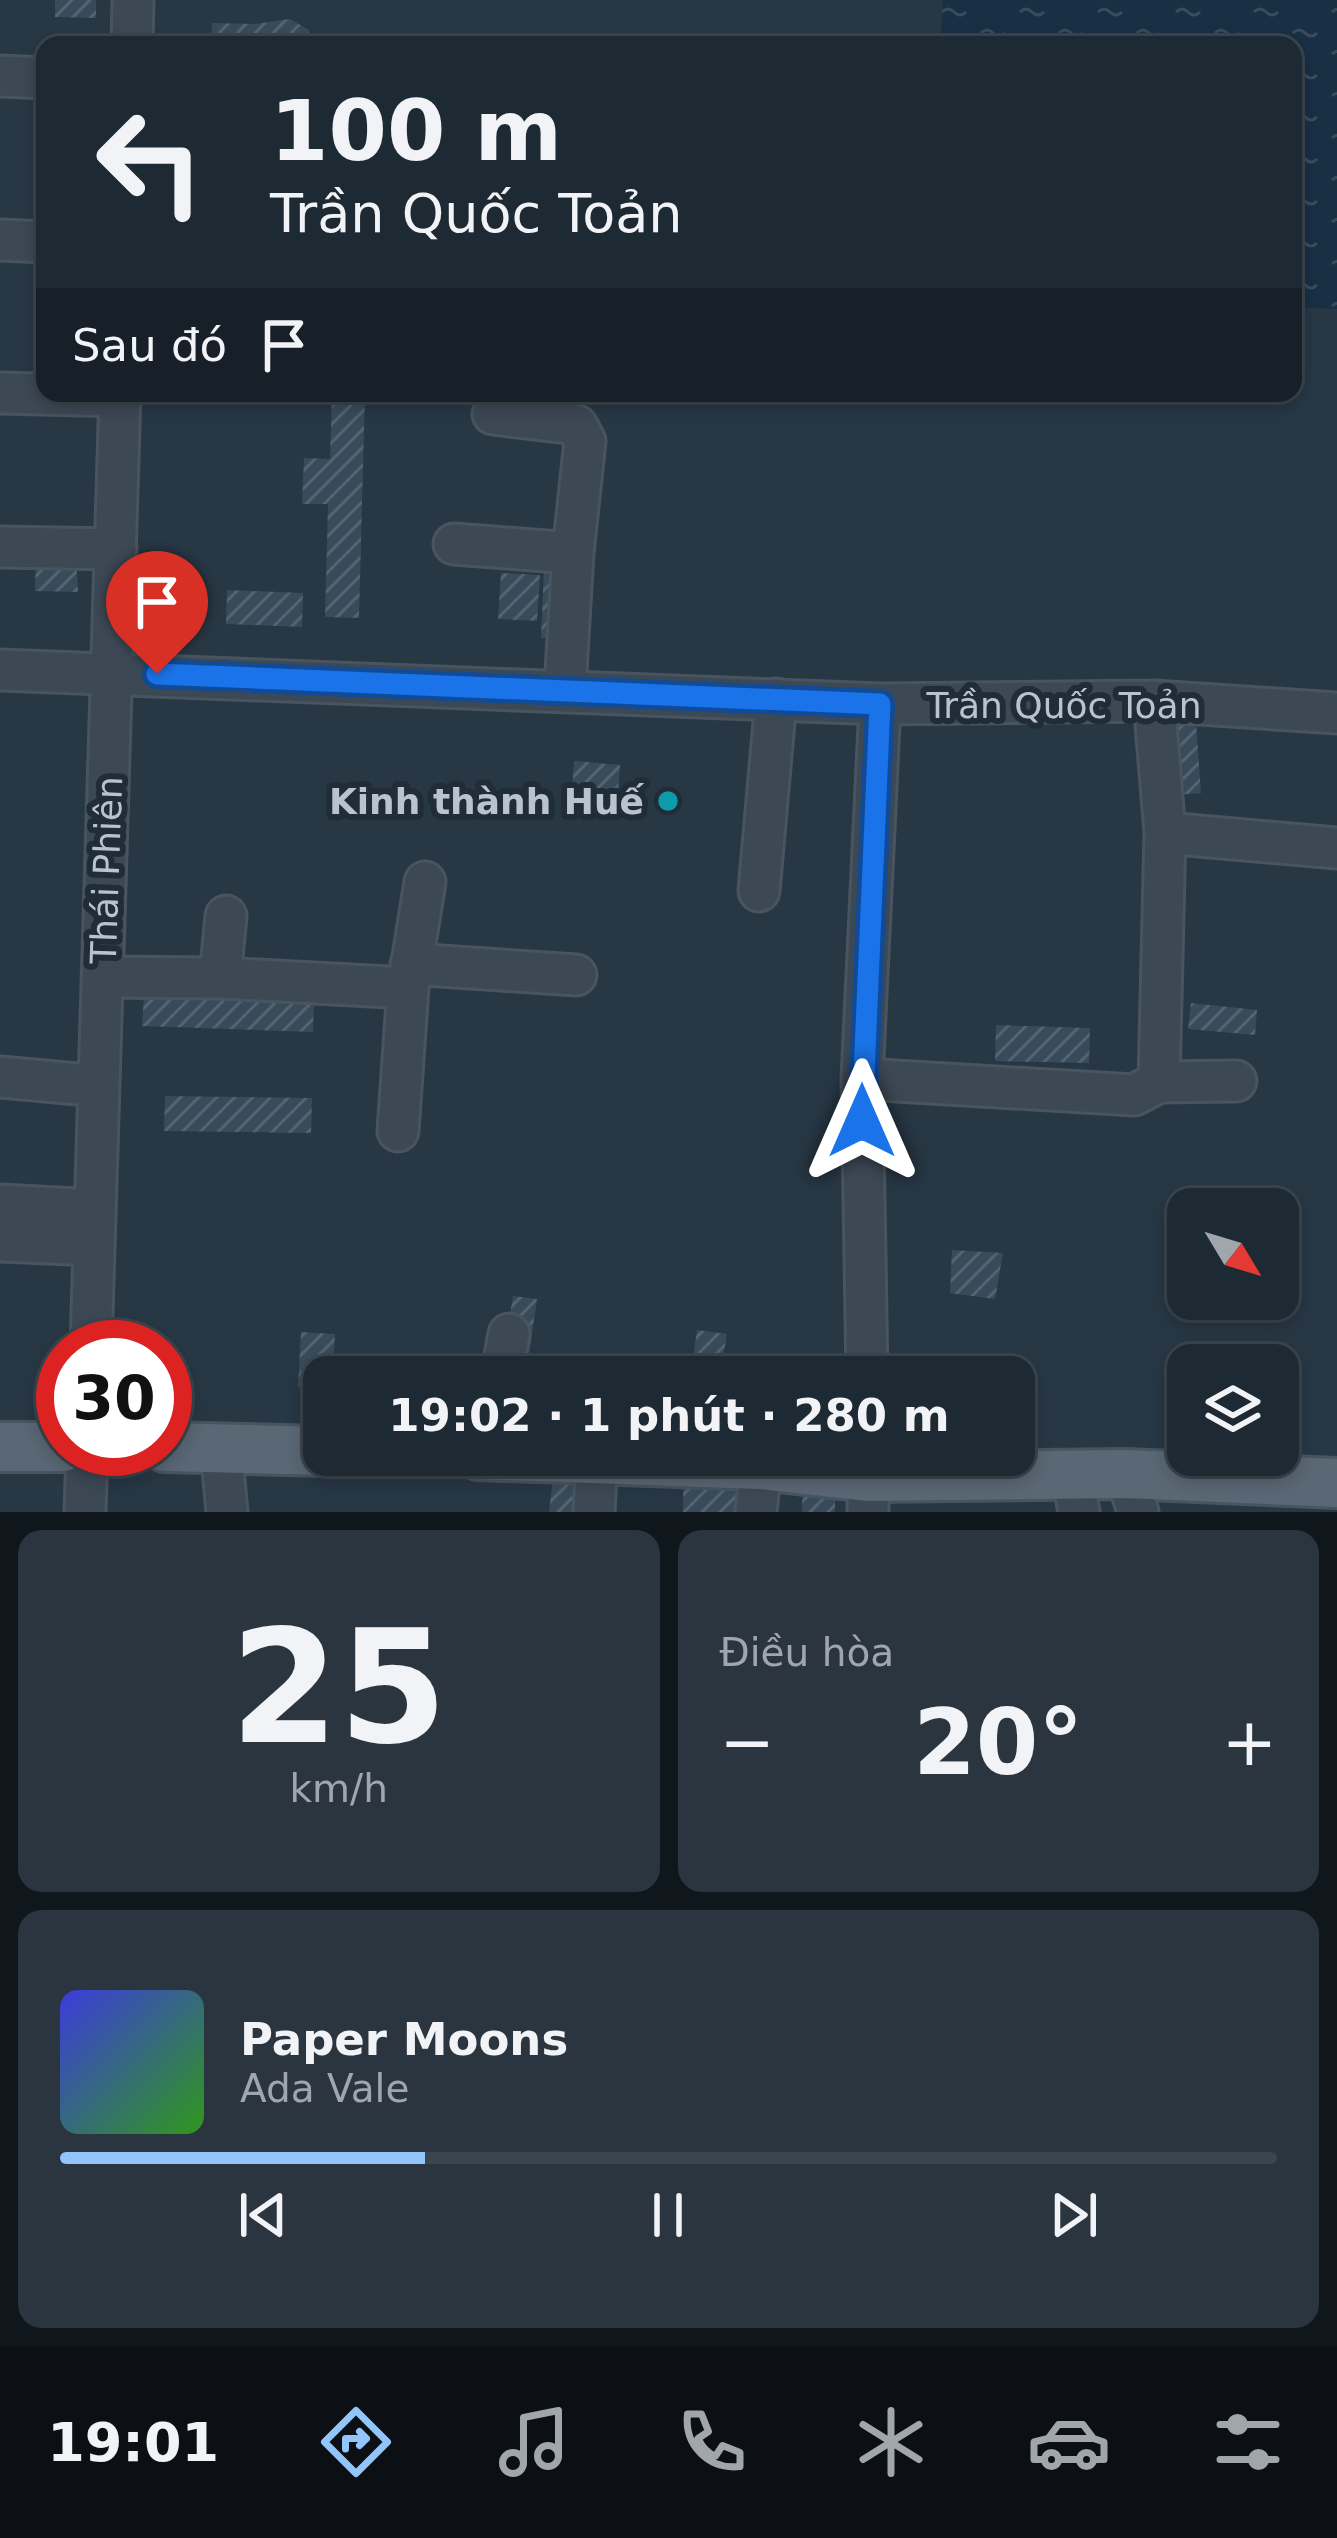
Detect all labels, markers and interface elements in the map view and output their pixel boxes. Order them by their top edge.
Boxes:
text: 100 m [270,82,562,180]
icon: left [72,84,228,240]
text: Trần Quốc Toản [270,182,683,245]
icon: arrive [251,312,317,378]
text: Sau đó [72,319,227,372]
pin [106,551,208,674]
icon: arrive [124,569,190,635]
street label: Trần Quốc Toản [925,685,1202,726]
street label: Thái Phiên [83,775,130,966]
place label: Kinh thành Huế [329,781,645,822]
marker: Kinh thành Huế [655,788,681,814]
position arrow [799,1058,925,1184]
north arrow [1167,1188,1299,1320]
map controls [1167,1188,1299,1476]
speed limit sign: 30 [36,1320,192,1476]
button: layers [1167,1344,1299,1476]
text: 19:02 · 1 phút · 280 m [388,1389,950,1442]
text: 25 [230,1597,447,1779]
text: Điều hòa [720,1630,894,1675]
text: 20° [913,1690,1083,1795]
text: − [720,1704,775,1781]
text: + [1222,1704,1277,1781]
text: km/h [290,1766,388,1811]
text: Paper Moons [240,2013,568,2066]
text: Ada Vale [240,2066,409,2111]
icon: previous [230,2182,296,2248]
icon: pause [635,2182,701,2248]
icon: next [1041,2182,1107,2248]
icon: directions [314,2400,398,2484]
icon: music [492,2400,576,2484]
icon: phone [670,2400,754,2484]
icon: climate [849,2400,933,2484]
icon: car [1027,2400,1111,2484]
icon: filters [1206,2400,1290,2484]
text: 19:01 [47,2411,219,2474]

